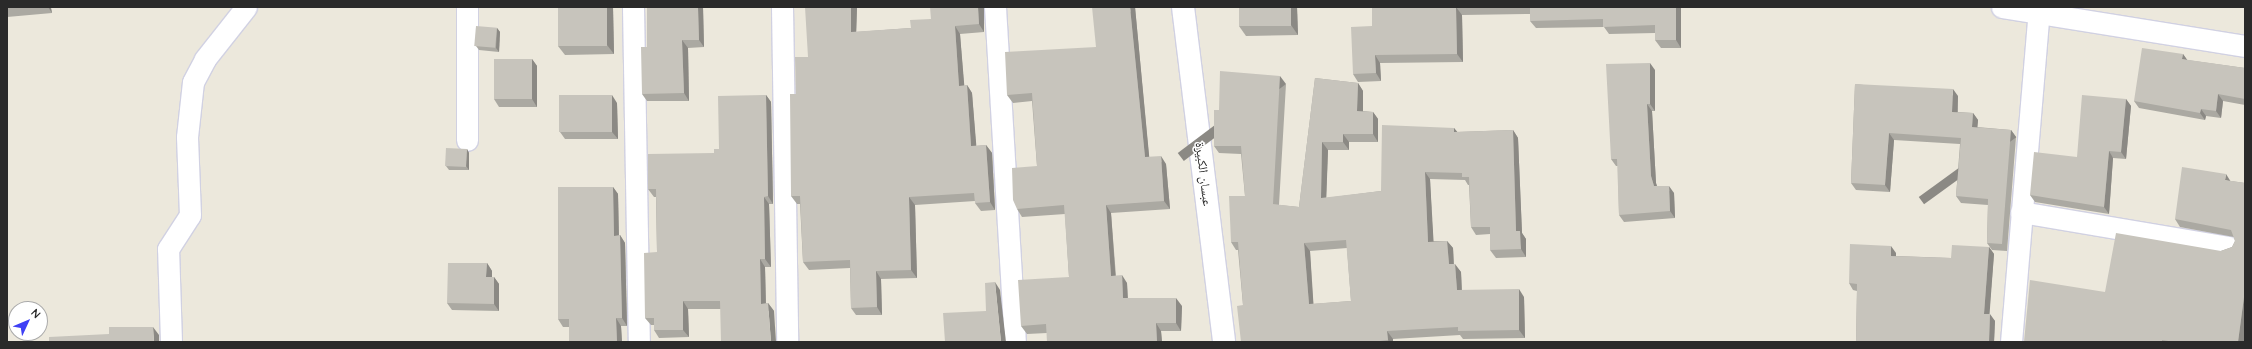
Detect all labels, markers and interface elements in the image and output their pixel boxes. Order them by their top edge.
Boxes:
street label: عبسان الكبيرة [1192,141,1216,207]
north arrow [8,301,48,341]
text: N [28,306,44,321]

